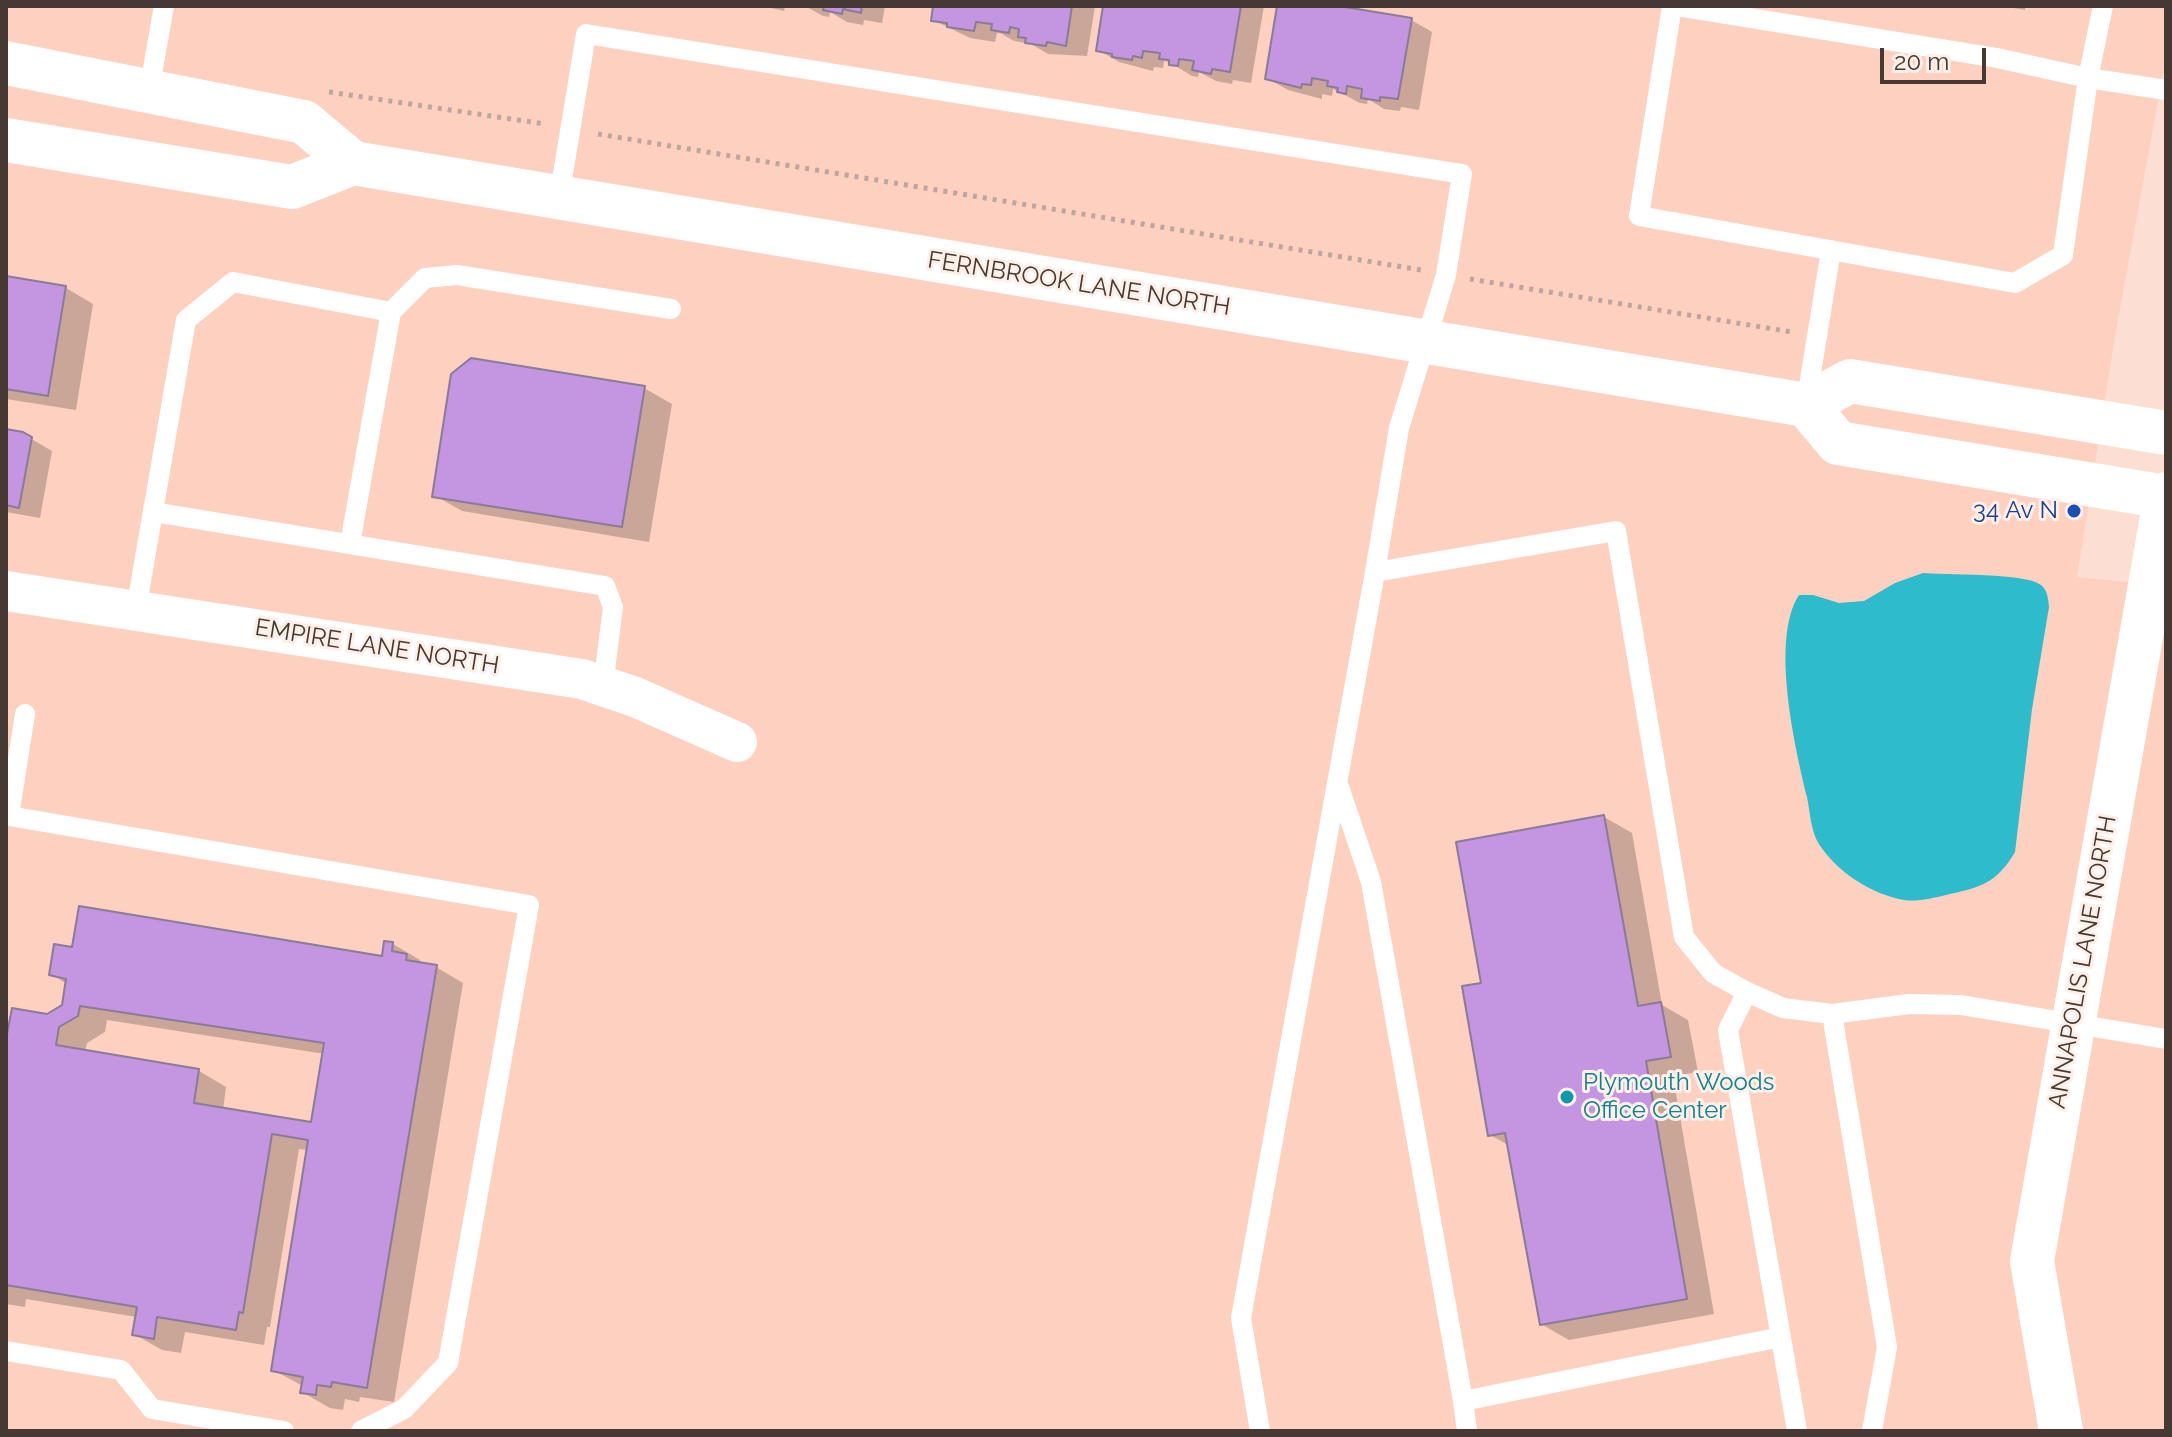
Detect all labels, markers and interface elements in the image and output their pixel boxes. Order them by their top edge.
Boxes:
scale bar [1884,32,1990,82]
text: 20 m [1894,47,1949,76]
street label: FERNBROOK LANE NORTH [926,246,1232,322]
place label: 34 Av N [1973,497,2058,525]
marker: 34 Av N [2065,502,2083,520]
street label: EMPIRE LANE NORTH [253,613,501,681]
street label: ANNAPOLIS LANE NORTH [2043,813,2123,1111]
place label: Plymouth Woods Office Center [1583,1069,1774,1125]
marker: Plymouth Woods Office Center [1558,1088,1576,1106]

